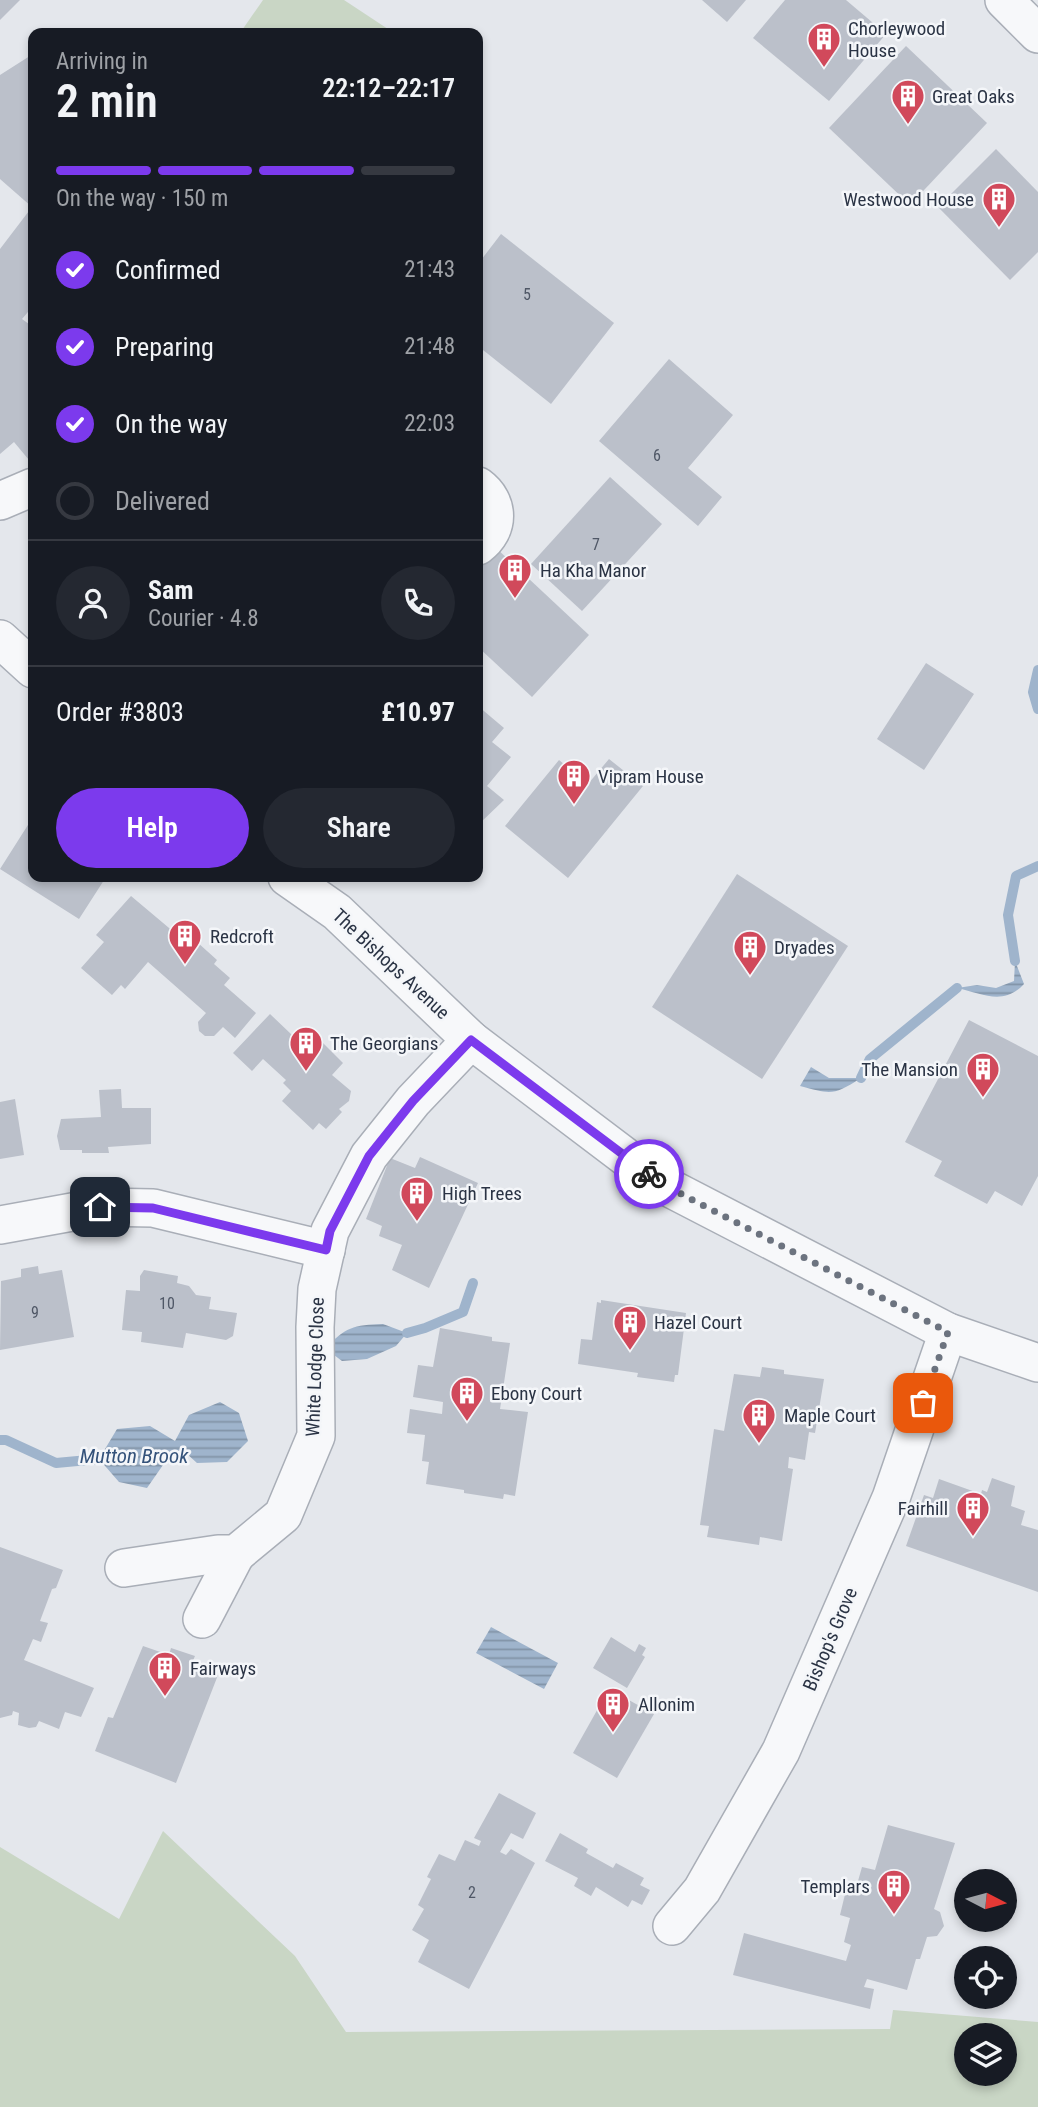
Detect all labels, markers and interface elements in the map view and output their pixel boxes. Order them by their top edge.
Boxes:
place label: Chorleywood House [848,17,945,62]
building icon: Chorleywood House [805,20,843,69]
text: Arriving in [56,48,148,75]
text: 22:12–22:17 [322,73,455,103]
text: 2 min [56,74,158,128]
building icon: Great Oaks [889,77,927,126]
place label: Great Oaks [932,85,1015,108]
building icon: Westwood House [980,180,1018,229]
text: On the way · 150 m [56,185,228,212]
place label: Westwood House [843,188,974,211]
icon: check [56,251,94,289]
text: Confirmed [115,255,221,285]
text: 21:43 [404,256,455,283]
house number: 5 [523,285,531,304]
icon: check [56,328,94,366]
text: Preparing [115,332,214,362]
text: 21:48 [404,333,455,360]
icon: check [56,405,94,443]
text: On the way [115,409,228,439]
text: 22:03 [404,410,455,437]
house number: 6 [653,446,661,465]
text: Delivered [115,486,210,516]
house number: 7 [592,535,600,554]
building icon: Ha Kha Manor [496,551,534,600]
place label: Ha Kha Manor [540,559,646,582]
button: person [56,566,130,640]
button: phone [381,566,455,640]
text: Sam [148,575,194,605]
text: Courier · 4.8 [148,605,259,632]
text: Order #3803 [56,697,184,727]
text: £10.97 [381,697,455,727]
building icon: Vipram House [555,757,593,806]
place label: Vipram House [598,765,704,788]
button: Help [56,788,249,868]
button: Share [263,788,455,868]
street label: The Bishops Avenue [328,904,454,1024]
building icon: Redcroft [166,917,204,966]
place label: Redcroft [210,925,274,948]
building icon: Dryades [731,928,769,977]
place label: Dryades [774,936,835,959]
building icon: The Georgians [287,1024,325,1073]
place label: The Georgians [330,1032,438,1055]
building icon: The Mansion [964,1050,1002,1099]
place label: The Mansion [861,1058,958,1081]
courier [614,1139,684,1209]
icon: bike [630,1155,668,1193]
building icon: High Trees [398,1174,436,1223]
pin [70,1177,130,1237]
place label: High Trees [442,1182,522,1205]
icon: home [81,1188,119,1226]
house number: 10 [159,1294,175,1313]
street label: White Lodge Close [301,1297,329,1437]
house number: 9 [31,1303,39,1322]
building icon: Hazel Court [611,1303,649,1352]
place label: Hazel Court [654,1311,742,1334]
pin [893,1373,953,1433]
building icon: Ebony Court [448,1374,486,1423]
place label: Ebony Court [491,1382,582,1405]
icon: bag [904,1384,942,1422]
building icon: Maple Court [740,1396,778,1445]
place label: Maple Court [784,1404,876,1427]
water label: Mutton Brook [80,1444,189,1468]
building icon: Fairhill [954,1489,992,1538]
place label: Fairhill [898,1497,948,1520]
street label: Bishop's Grove [798,1584,862,1694]
building icon: Fairways [146,1649,184,1698]
place label: Fairways [190,1657,256,1680]
building icon: Allonim [594,1685,632,1734]
place label: Allonim [638,1693,695,1716]
building icon: Templars [875,1867,913,1916]
north arrow [954,1869,1017,1932]
map controls [954,1869,1017,2086]
place label: Templars [801,1875,870,1898]
house number: 2 [468,1883,476,1902]
button: locate [954,1946,1017,2009]
button: layers [954,2023,1017,2086]

